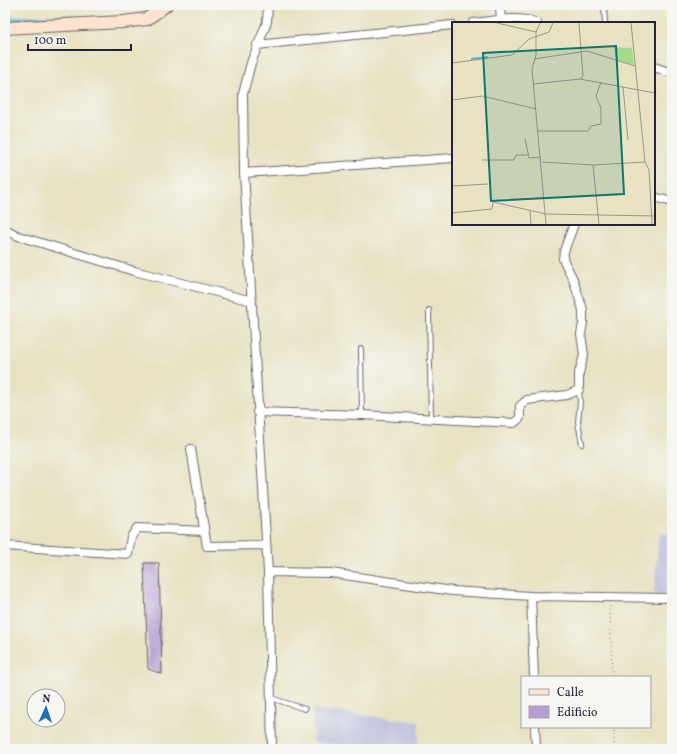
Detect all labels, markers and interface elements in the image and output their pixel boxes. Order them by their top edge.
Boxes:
inset map [452,22,655,225]
scale bar [28,26,131,52]
text: 100 m [34,33,67,49]
legend [521,676,651,728]
text: Calle [557,685,584,701]
north arrow [26,688,66,728]
text: N [42,692,51,707]
text: Edificio [557,705,597,721]

